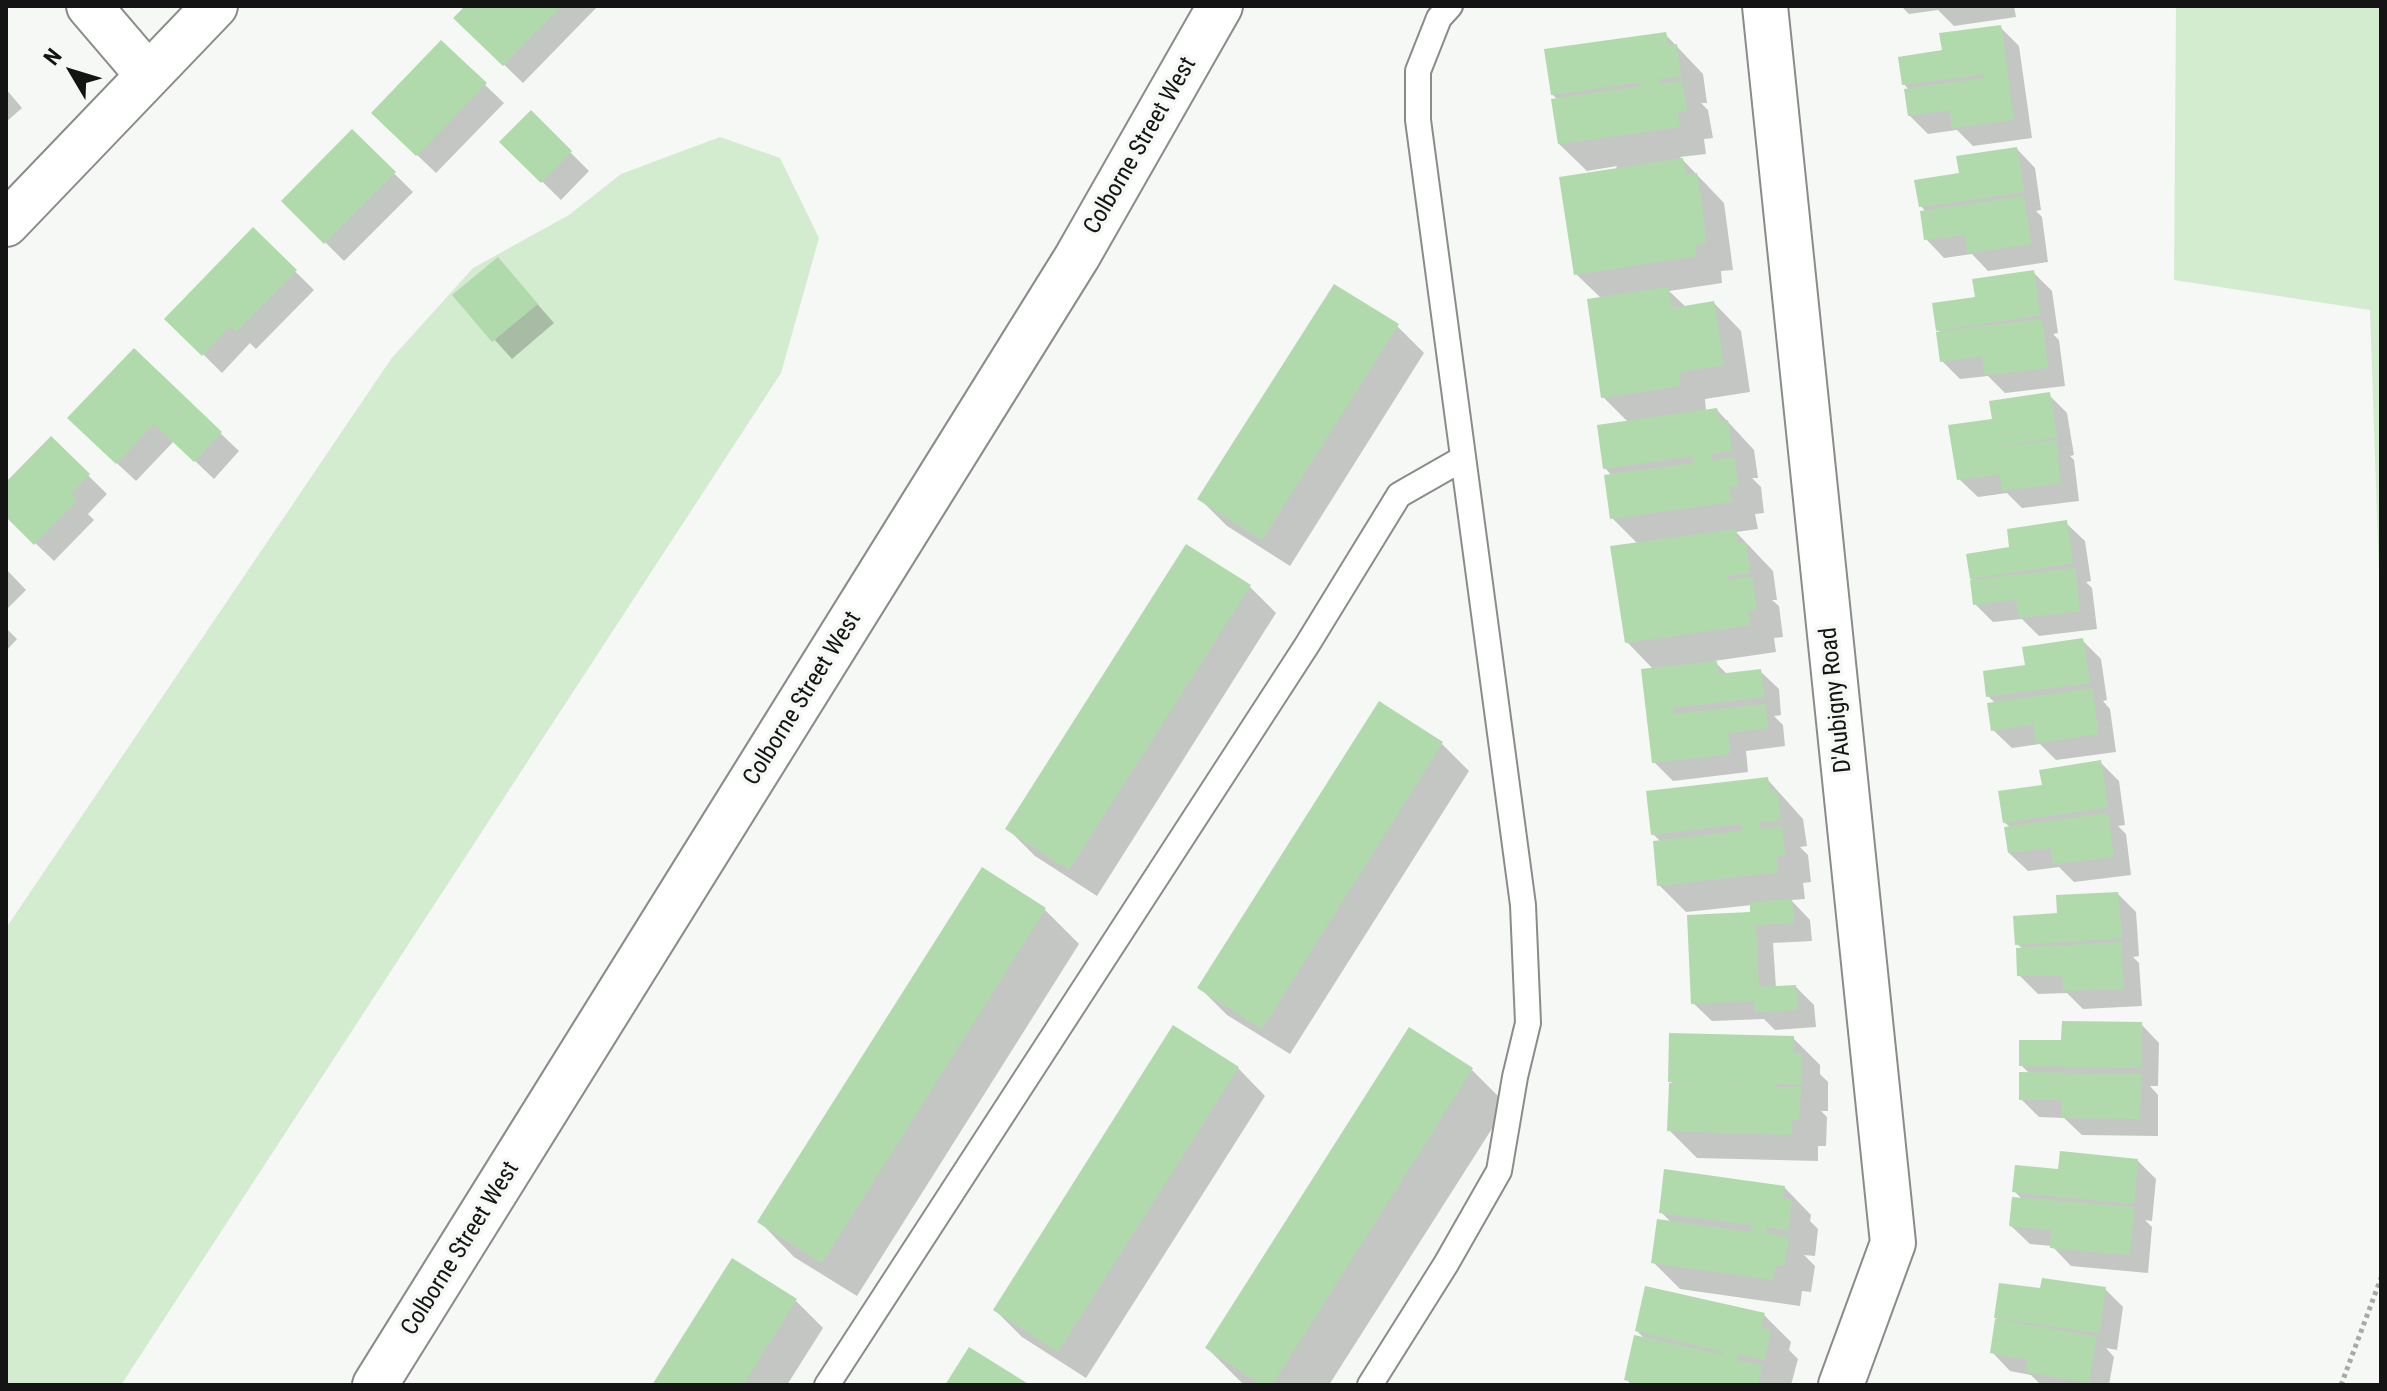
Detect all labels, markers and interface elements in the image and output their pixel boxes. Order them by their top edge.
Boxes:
north arrow [32,32,112,112]
text: N [39,44,67,70]
street label: Colborne Street West [1079,52,1203,240]
street label: Colborne Street West [738,607,868,791]
street label: D'Aubigny Road [1815,626,1859,774]
street label: Colborne Street West [396,1157,526,1341]

